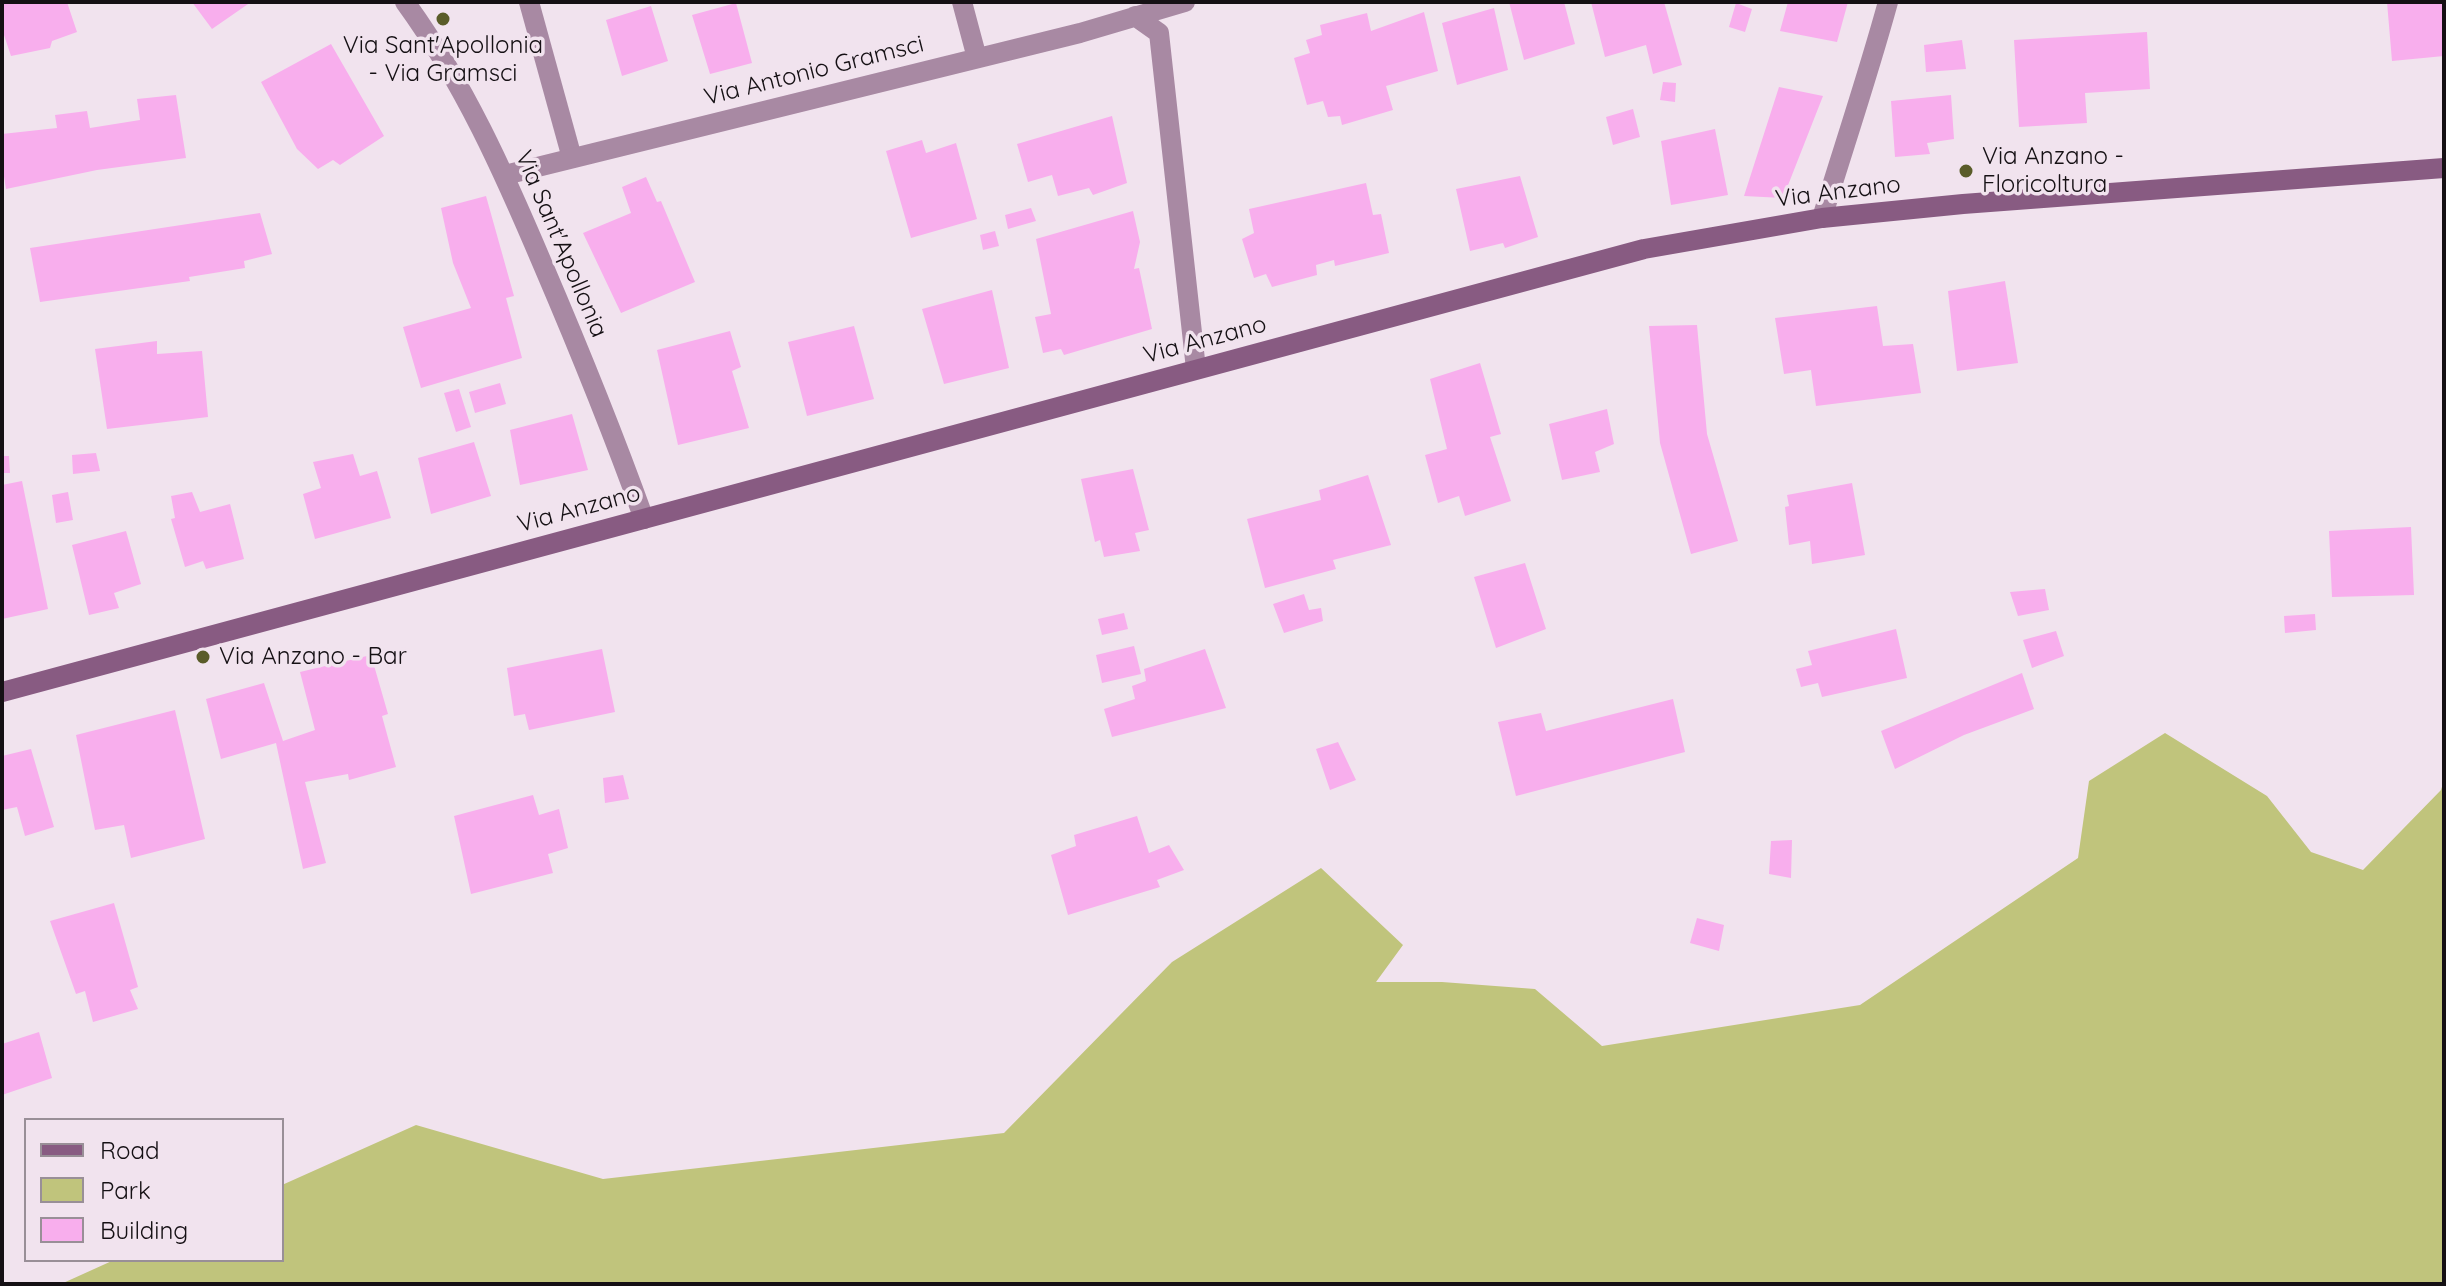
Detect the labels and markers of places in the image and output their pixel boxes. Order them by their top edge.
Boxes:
marker: Via Sant'Apollonia - Via Gramsci [434,10,452,28]
place label: Via Sant'Apollonia - Via Gramsci [343,32,543,88]
place label: Via Anzano - Floricoltura [1982,143,2124,199]
marker: Via Anzano - Floricoltura [1957,162,1975,180]
place label: Via Anzano - Bar [219,643,407,671]
marker: Via Anzano - Bar [194,648,212,666]

